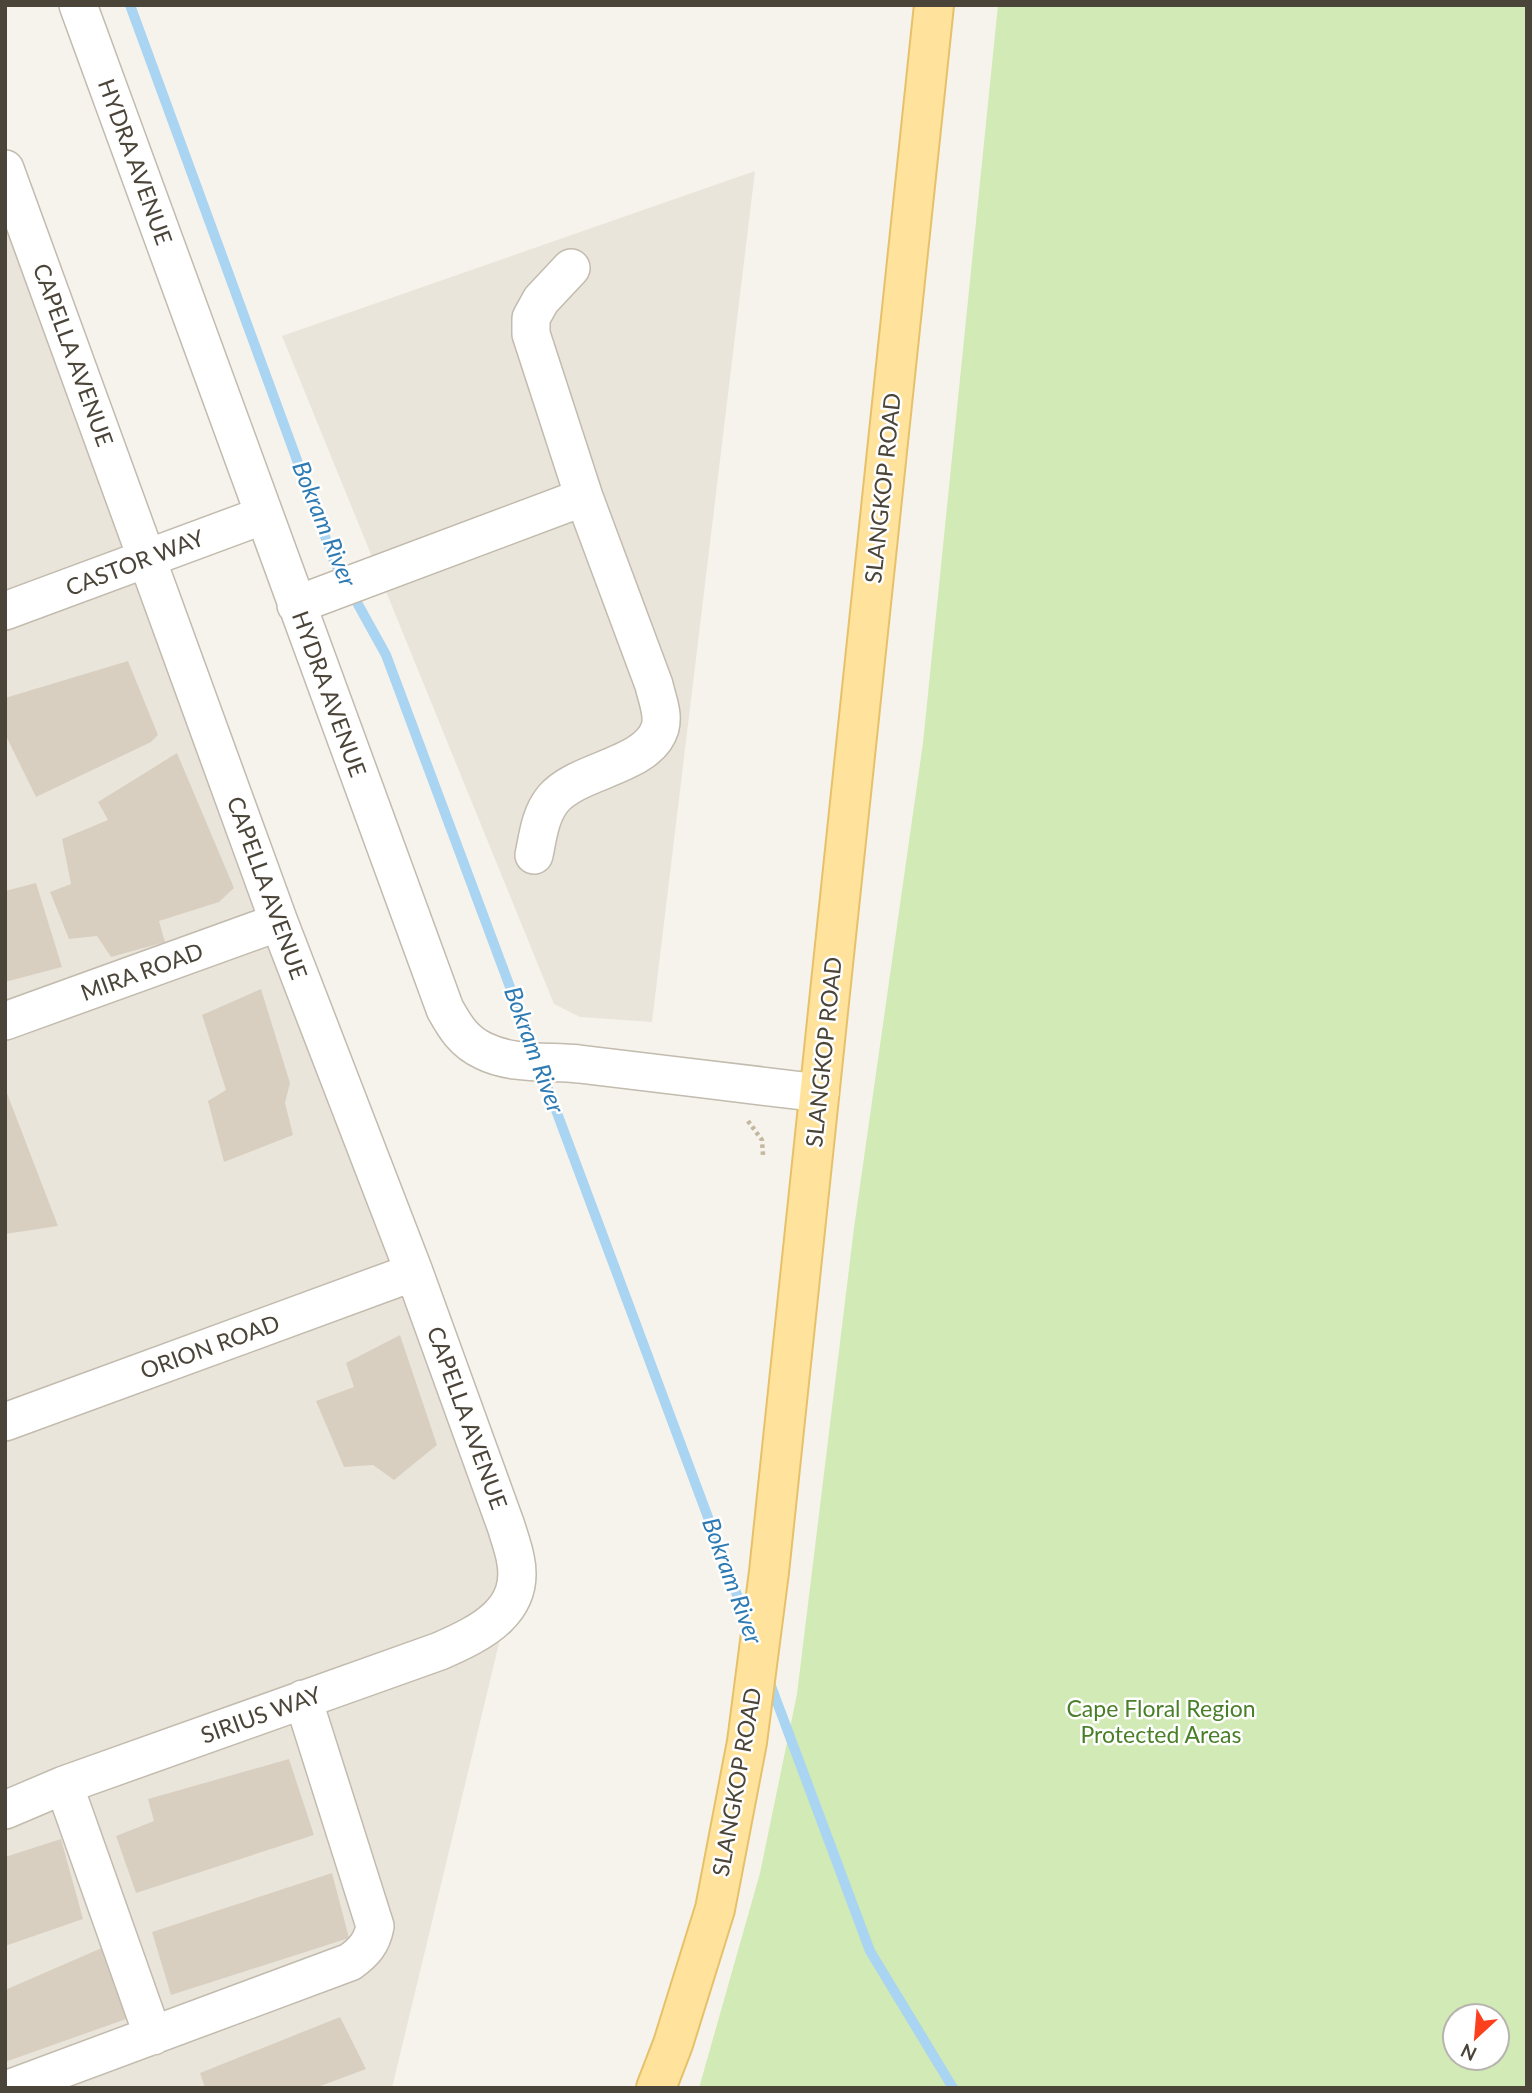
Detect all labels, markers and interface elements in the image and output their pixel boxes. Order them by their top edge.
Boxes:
street label: HYDRA AVENUE [93,75,179,249]
street label: CAPELLA AVENUE [28,259,120,450]
street label: SLANGKOP ROAD [858,391,906,584]
water label: Bokram River [287,456,364,591]
street label: CASTOR WAY [62,523,208,601]
street label: HYDRA AVENUE [287,607,373,781]
street label: CAPELLA AVENUE [222,792,314,983]
street label: MIRA ROAD [77,936,207,1006]
street label: SLANGKOP ROAD [799,955,847,1148]
water label: Bokram River [499,982,572,1118]
street label: ORION ROAD [136,1308,283,1384]
street label: CAPELLA AVENUE [422,1322,514,1513]
water label: Bokram River [697,1513,770,1649]
street label: SIRIUS WAY [197,1679,325,1749]
street label: SLANGKOP ROAD [706,1685,766,1878]
park label: Cape Floral Region Protected Areas [1066,1694,1256,1748]
north arrow [1441,2002,1511,2072]
text: N [1457,2039,1480,2066]

